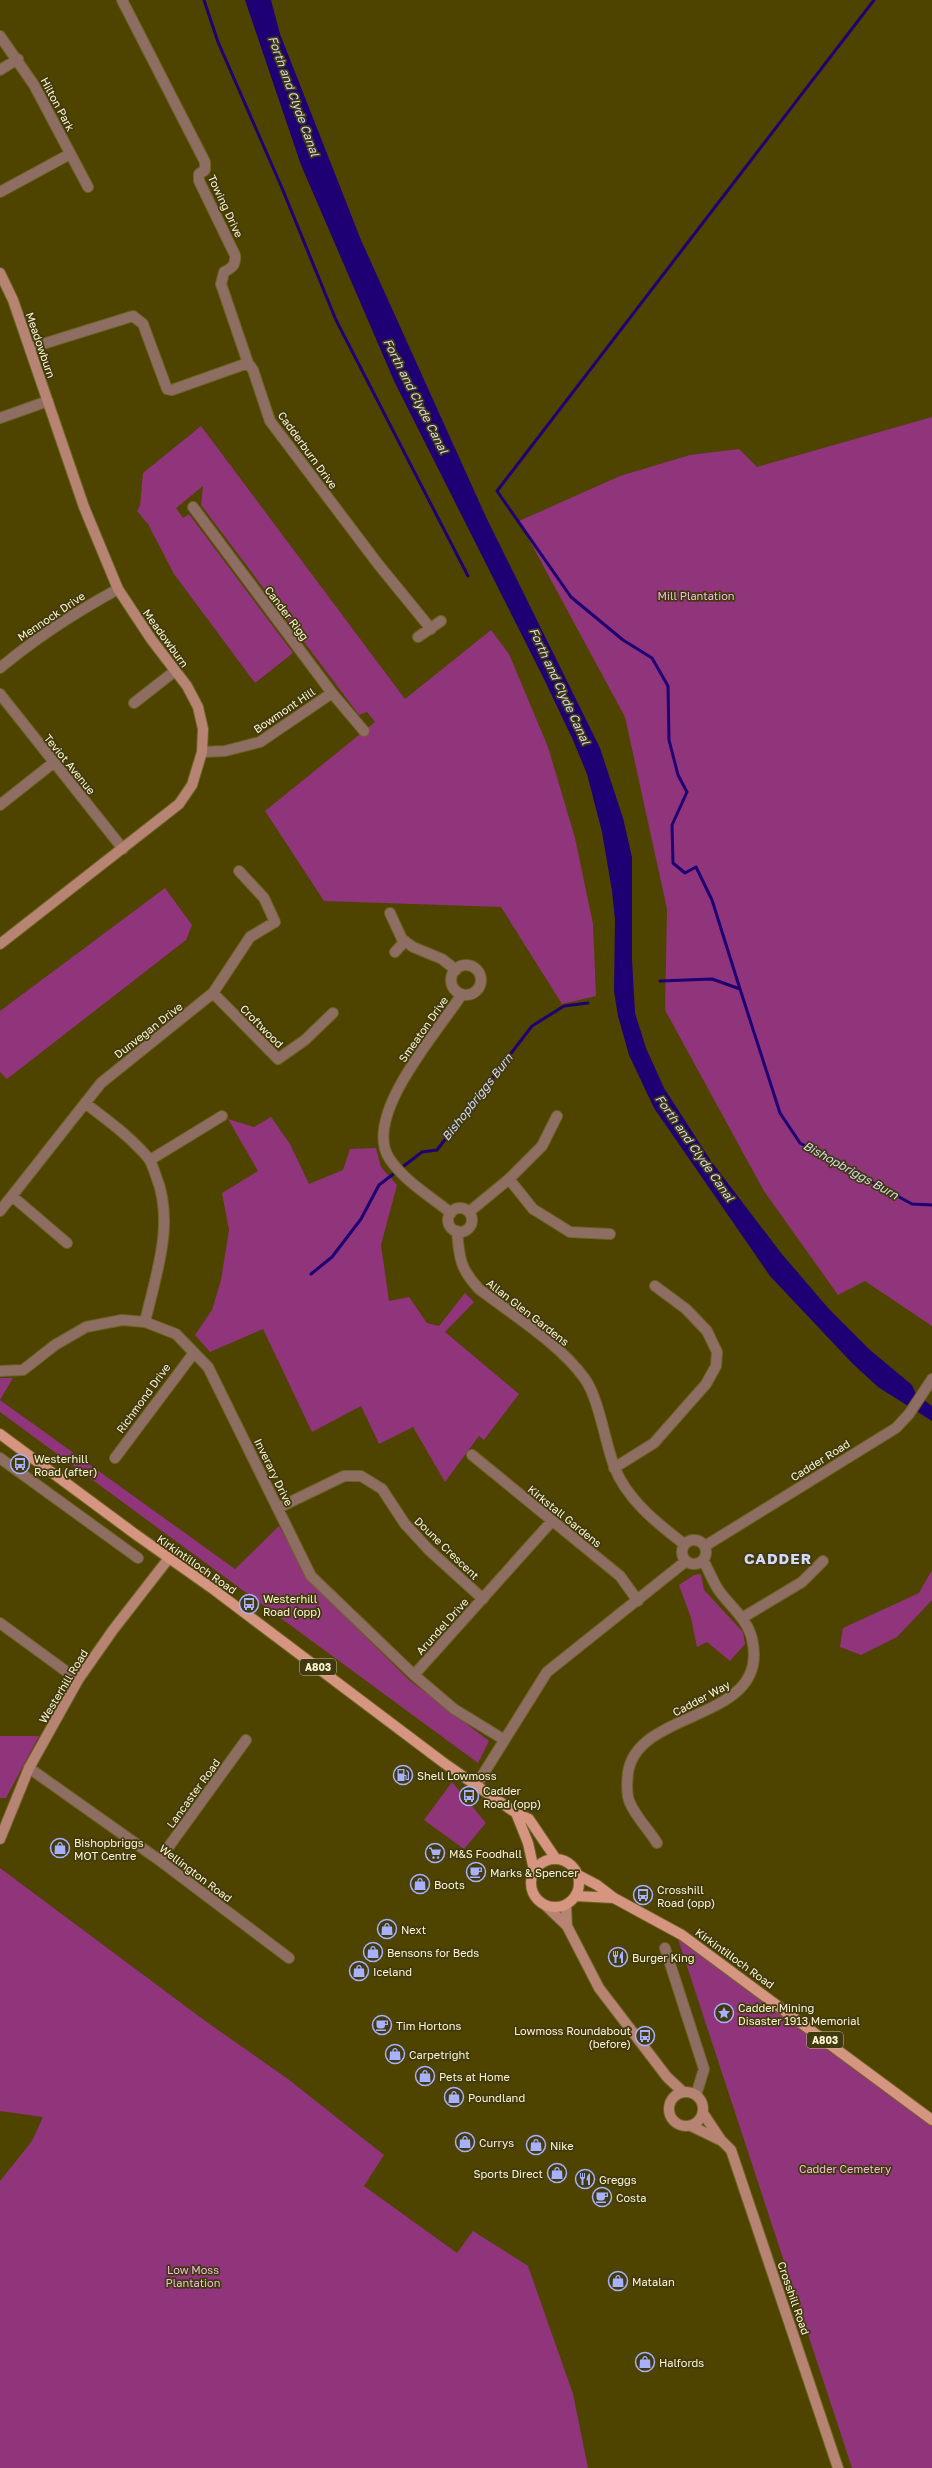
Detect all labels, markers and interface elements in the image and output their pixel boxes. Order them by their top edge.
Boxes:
water label: Forth and Clyde Canal [265,34,323,160]
street label: Hilton Park [38,75,78,133]
street label: Towing Drive [206,173,246,239]
street label: Meadowburn [24,310,58,380]
water label: Forth and Clyde Canal [380,336,452,457]
street label: Cadderburn Drive [276,409,340,491]
street label: Cander Rigg [262,583,312,643]
street label: Mennock Drive [15,589,87,643]
park label: Mill Plantation [657,589,735,602]
street label: Meadowburn [141,606,191,670]
water label: Forth and Clyde Canal [526,625,594,748]
street label: Bowmont Hill [251,684,318,735]
street label: Teviot Avenue [42,731,98,797]
street label: Smeaton Drive [396,994,450,1064]
street label: Dunvegan Drive [111,999,185,1061]
street label: Croftwood [238,1002,286,1050]
water label: Bishopbriggs Burn [438,1050,516,1144]
water label: Forth and Clyde Canal [652,1092,738,1205]
water label: Bishopbriggs Burn [801,1138,902,1203]
street label: Allan Glen Gardens [484,1276,572,1348]
street label: Richmond Drive [113,1361,173,1435]
street label: Inverary Drive [252,1436,296,1508]
street label: Cadder Road [788,1437,852,1483]
place label: Westerhill Road (after) [34,1452,97,1478]
bus stop icon: Westerhill Road (after) [9,1453,31,1475]
street label: Kirkstall Gardens [525,1482,605,1550]
street label: Doune Crescent [412,1514,482,1582]
street label: Kirkintilloch Road [155,1532,239,1596]
district label: CADDER [744,1549,812,1567]
place label: Westerhill Road (opp) [263,1592,321,1618]
bus stop icon: Westerhill Road (opp) [238,1593,260,1615]
street label: Arundel Drive [413,1595,471,1657]
street label: Westerhill Road [36,1647,90,1725]
road number: A803 [300,1659,336,1675]
street label: Cadder Way [670,1677,732,1719]
street label: Lancaster Road [164,1756,222,1830]
fuel station icon: Shell Lowmoss [392,1764,414,1786]
place label: Shell Lowmoss [417,1769,497,1782]
place label: Cadder Road (opp) [483,1784,541,1810]
bus stop icon: Cadder Road (opp) [458,1785,480,1807]
place label: Bishopbriggs MOT Centre [74,1836,144,1862]
shop icon: Bishopbriggs MOT Centre [49,1837,71,1859]
street label: Wellington Road [157,1841,235,1905]
supermarket icon: M&S Foodhall [424,1842,446,1864]
place label: M&S Foodhall [449,1847,523,1860]
cafe icon: Marks & Spencer [465,1861,487,1883]
place label: Marks & Spencer [490,1866,579,1879]
shop icon: Boots [409,1873,431,1895]
place label: Boots [434,1878,465,1891]
place label: Crosshill Road (opp) [657,1883,715,1909]
bus stop icon: Crosshill Road (opp) [632,1884,654,1906]
shop icon: Next [376,1918,398,1940]
place label: Next [401,1923,426,1936]
street label: Kirkintilloch Road [693,1925,777,1991]
shop icon: Bensons for Beds [362,1941,384,1963]
place label: Bensons for Beds [387,1946,479,1959]
restaurant icon: Burger King [607,1946,629,1968]
place label: Burger King [632,1951,694,1964]
shop icon: Iceland [348,1960,370,1982]
place label: Iceland [373,1965,412,1978]
place label: Cadder Mining Disaster 1913 Memorial [738,2001,860,2027]
place icon: Cadder Mining Disaster 1913 Memorial [713,2002,735,2024]
cafe icon: Tim Hortons [371,2014,393,2036]
place label: Tim Hortons [396,2019,461,2032]
place label: Lowmoss Roundabout (before) [514,2024,631,2050]
bus stop icon: Lowmoss Roundabout (before) [634,2025,656,2047]
road number: A803 [807,2032,843,2048]
shop icon: Carpetright [384,2043,406,2065]
place label: Carpetright [409,2048,470,2061]
shop icon: Pets at Home [414,2065,436,2087]
place label: Pets at Home [439,2070,510,2083]
shop icon: Poundland [443,2086,465,2108]
place label: Poundland [468,2091,525,2104]
shop icon: Currys [454,2131,476,2153]
shop icon: Nike [525,2134,547,2156]
place label: Currys [479,2136,514,2149]
place label: Nike [550,2139,574,2152]
shop icon: Sports Direct [546,2162,568,2184]
park label: Cadder Cemetery [799,2162,891,2175]
place label: Sports Direct [474,2167,543,2180]
restaurant icon: Greggs [574,2168,596,2190]
place label: Greggs [599,2173,637,2186]
cafe icon: Costa [591,2186,613,2208]
place label: Costa [616,2191,647,2204]
street label: Crosshill Road [775,2260,813,2336]
park label: Low Moss Plantation [166,2263,220,2289]
shop icon: Matalan [607,2270,629,2292]
place label: Matalan [632,2275,675,2288]
shop icon: Halfords [634,2351,656,2373]
place label: Halfords [659,2356,704,2369]

